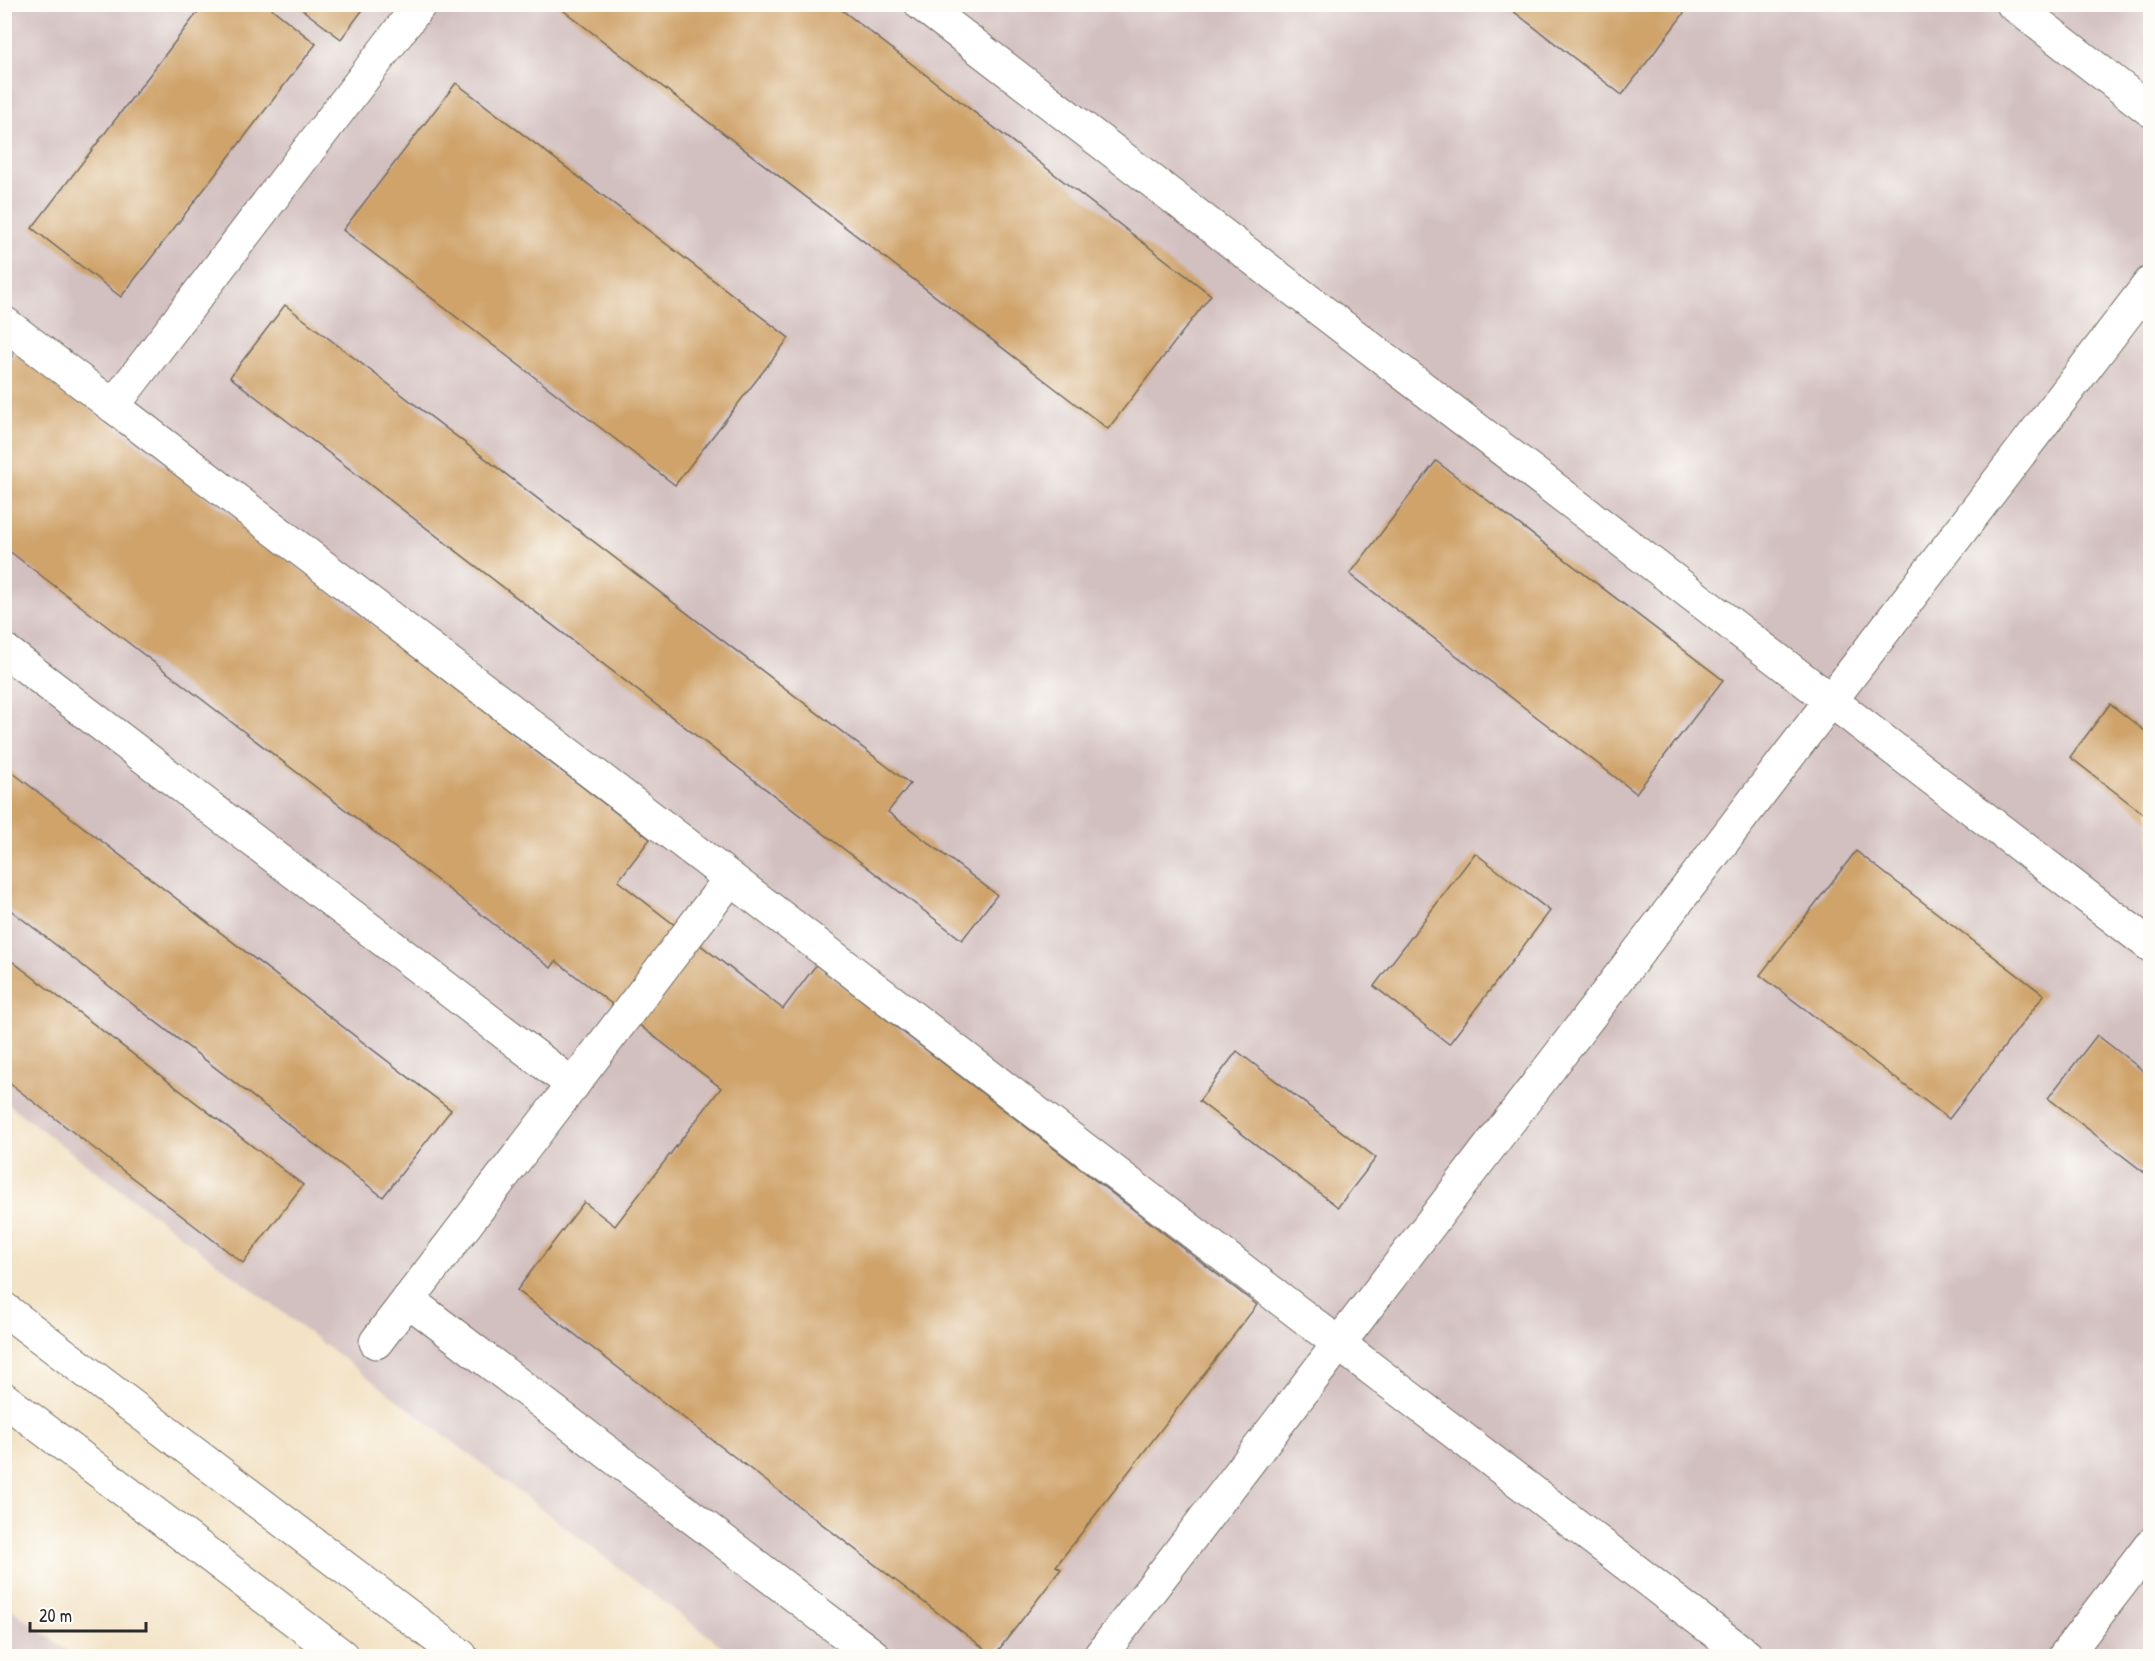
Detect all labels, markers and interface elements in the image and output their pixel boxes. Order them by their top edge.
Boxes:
scale bar [30,1595,146,1633]
text: 20 m [39,1603,72,1628]

